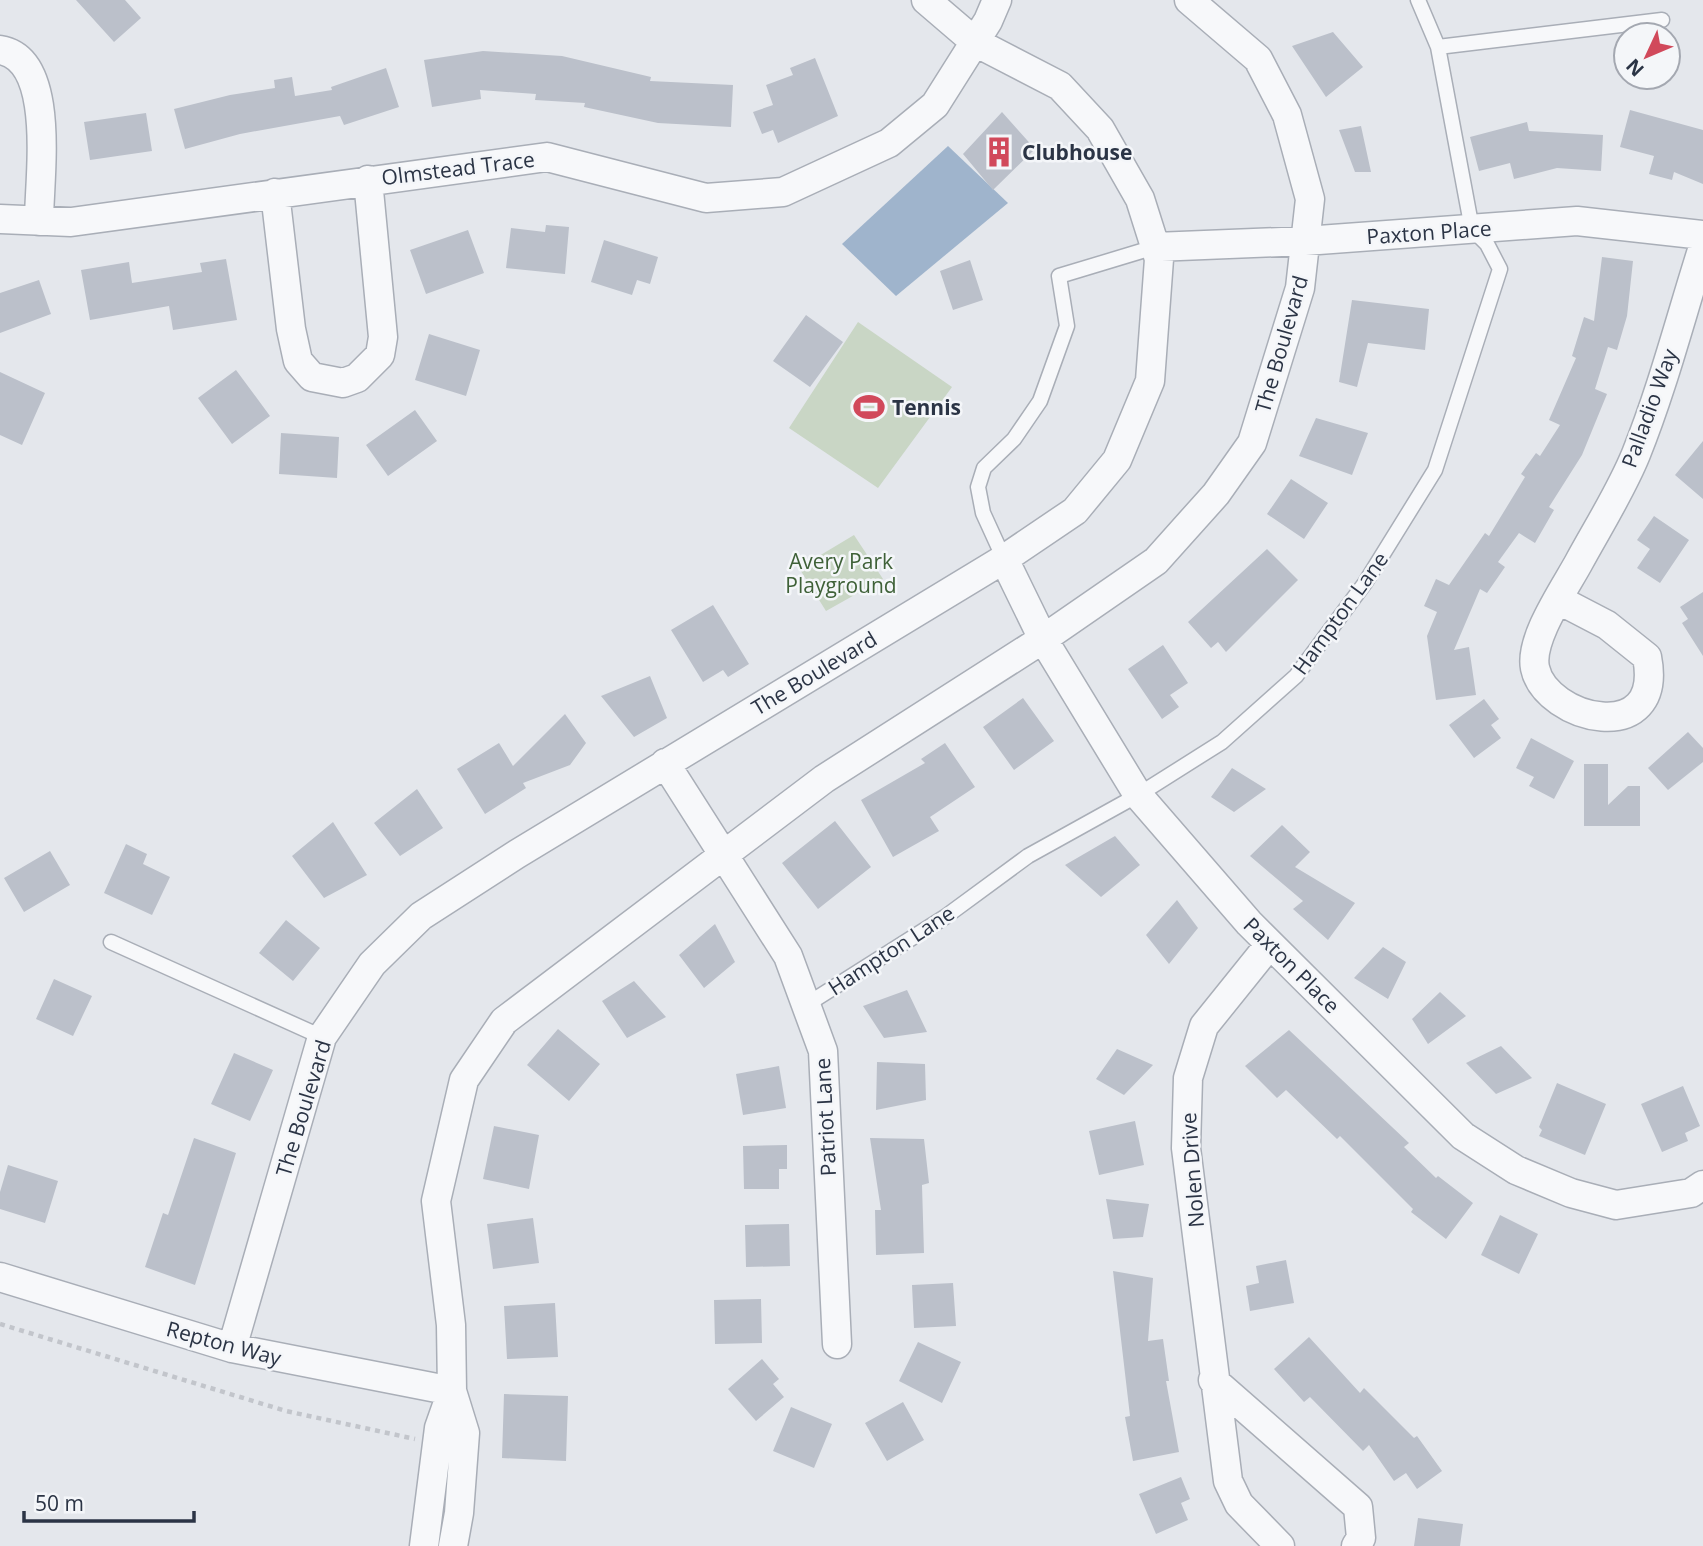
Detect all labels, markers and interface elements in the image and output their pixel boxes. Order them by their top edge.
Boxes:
north arrow [1612,21,1682,91]
text: N [1620,53,1649,82]
building icon: Clubhouse [982,135,1016,169]
place label: Clubhouse [1022,138,1132,166]
street label: Olmstead Trace [380,145,536,191]
street label: Paxton Place [1366,214,1492,250]
street label: The Boulevard [1248,272,1314,416]
street label: Palladio Way [1615,344,1684,471]
sports icon: Tennis [852,390,886,424]
place label: Tennis [892,393,961,421]
street label: Hampton Lane [1286,546,1394,680]
park label: Avery Park Playground [785,547,897,599]
street label: The Boulevard [746,625,882,721]
street label: Hampton Lane [822,899,960,1001]
street label: Paxton Place [1238,911,1346,1019]
street label: The Boulevard [269,1036,337,1180]
street label: Patriot Lane [808,1057,842,1177]
street label: Nolen Drive [1174,1112,1210,1228]
street label: Repton Way [164,1314,285,1372]
scale bar [24,1480,194,1524]
text: 50 m [35,1489,84,1517]

